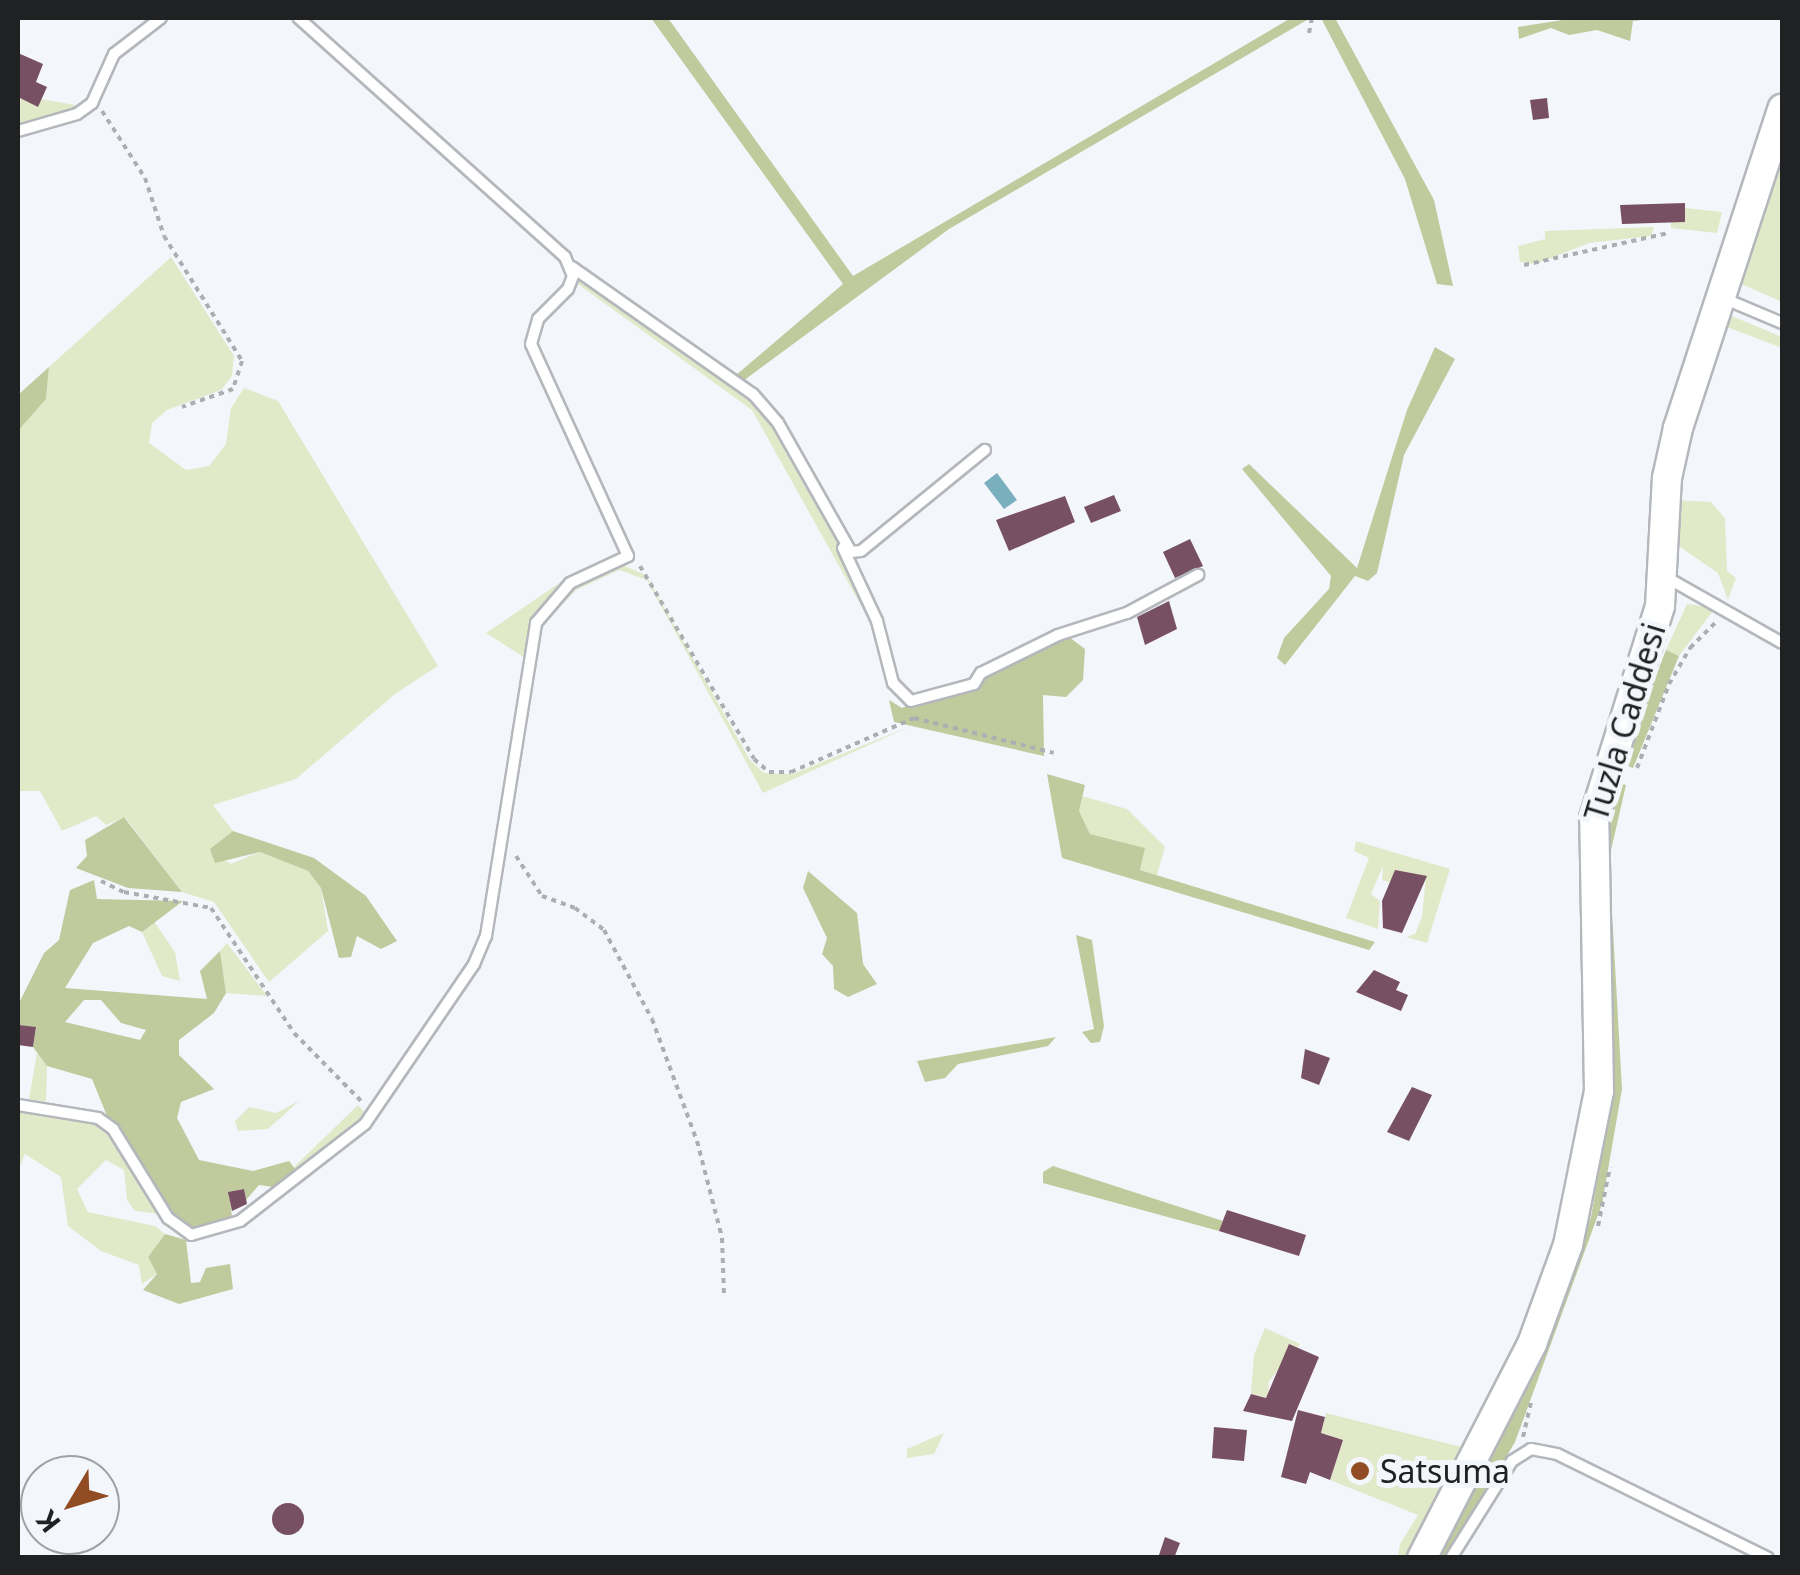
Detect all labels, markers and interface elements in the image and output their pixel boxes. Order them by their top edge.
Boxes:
street label: Tuzla Caddesi [1577,619,1673,825]
place label: Satsuma [1380,1452,1510,1490]
north arrow [20,1455,120,1555]
marker: Satsuma [1349,1460,1371,1482]
text: K [27,1503,69,1541]

